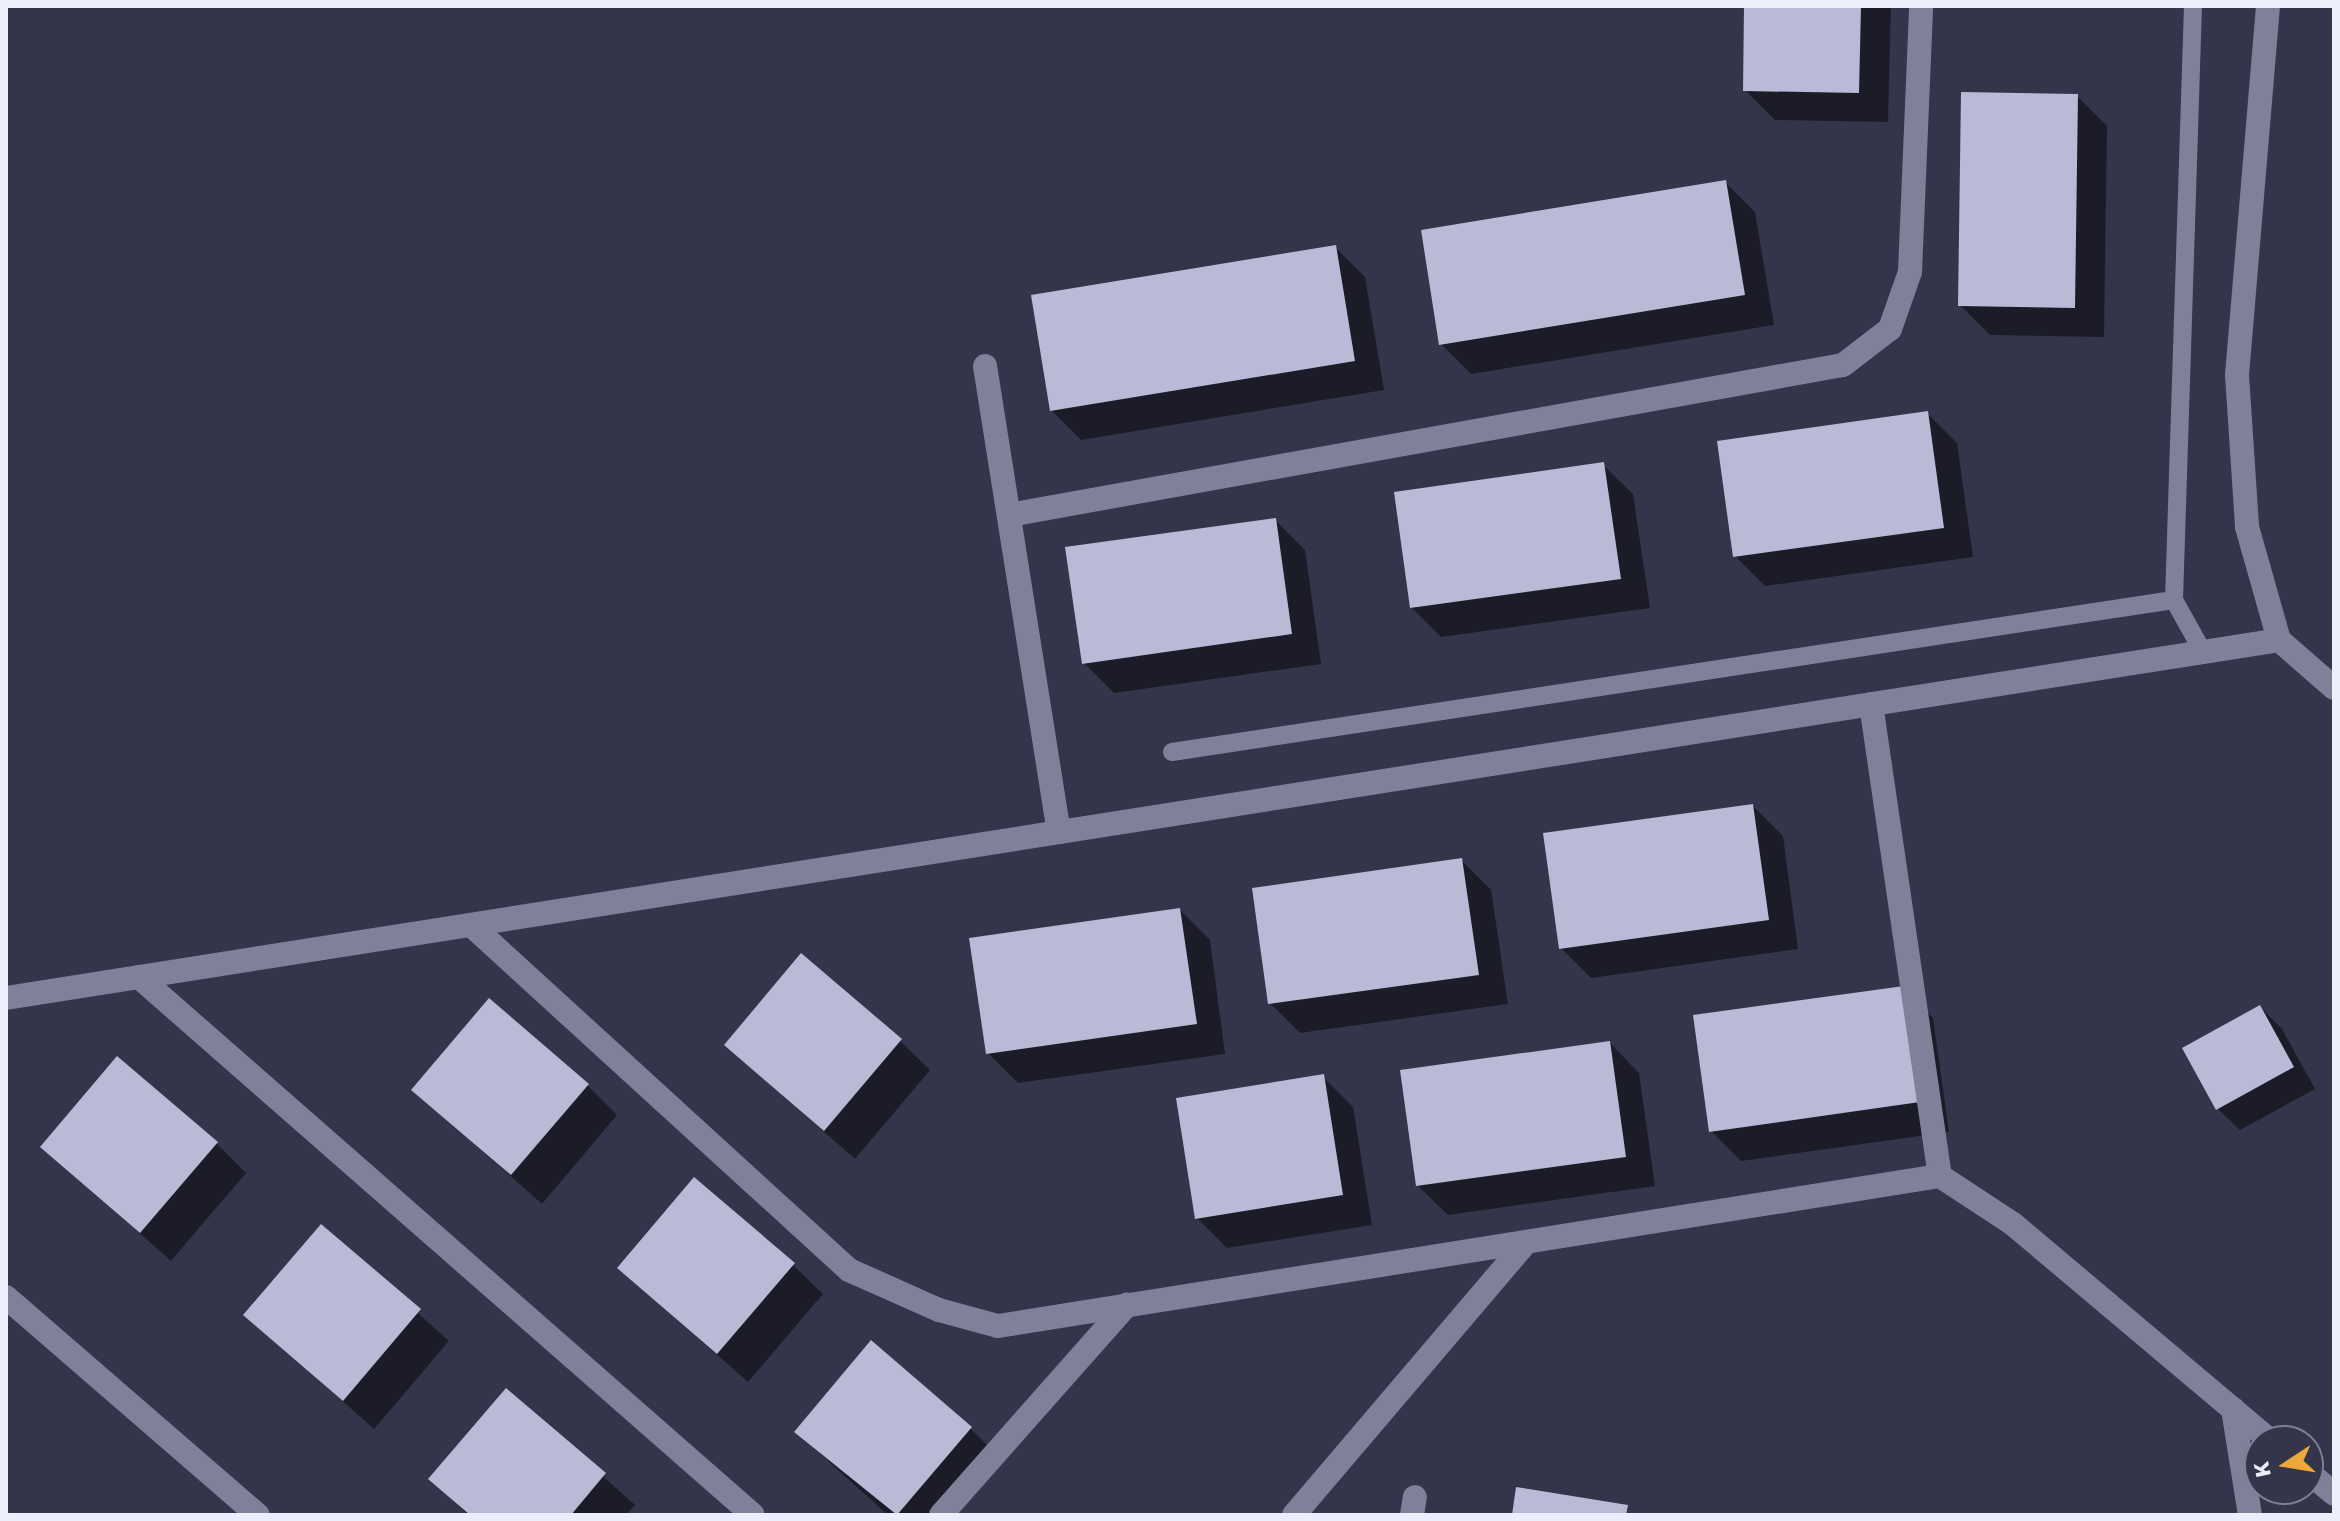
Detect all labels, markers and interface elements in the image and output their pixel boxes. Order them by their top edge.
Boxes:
north arrow [2244,1425,2324,1505]
text: K [2248,1460,2276,1480]

